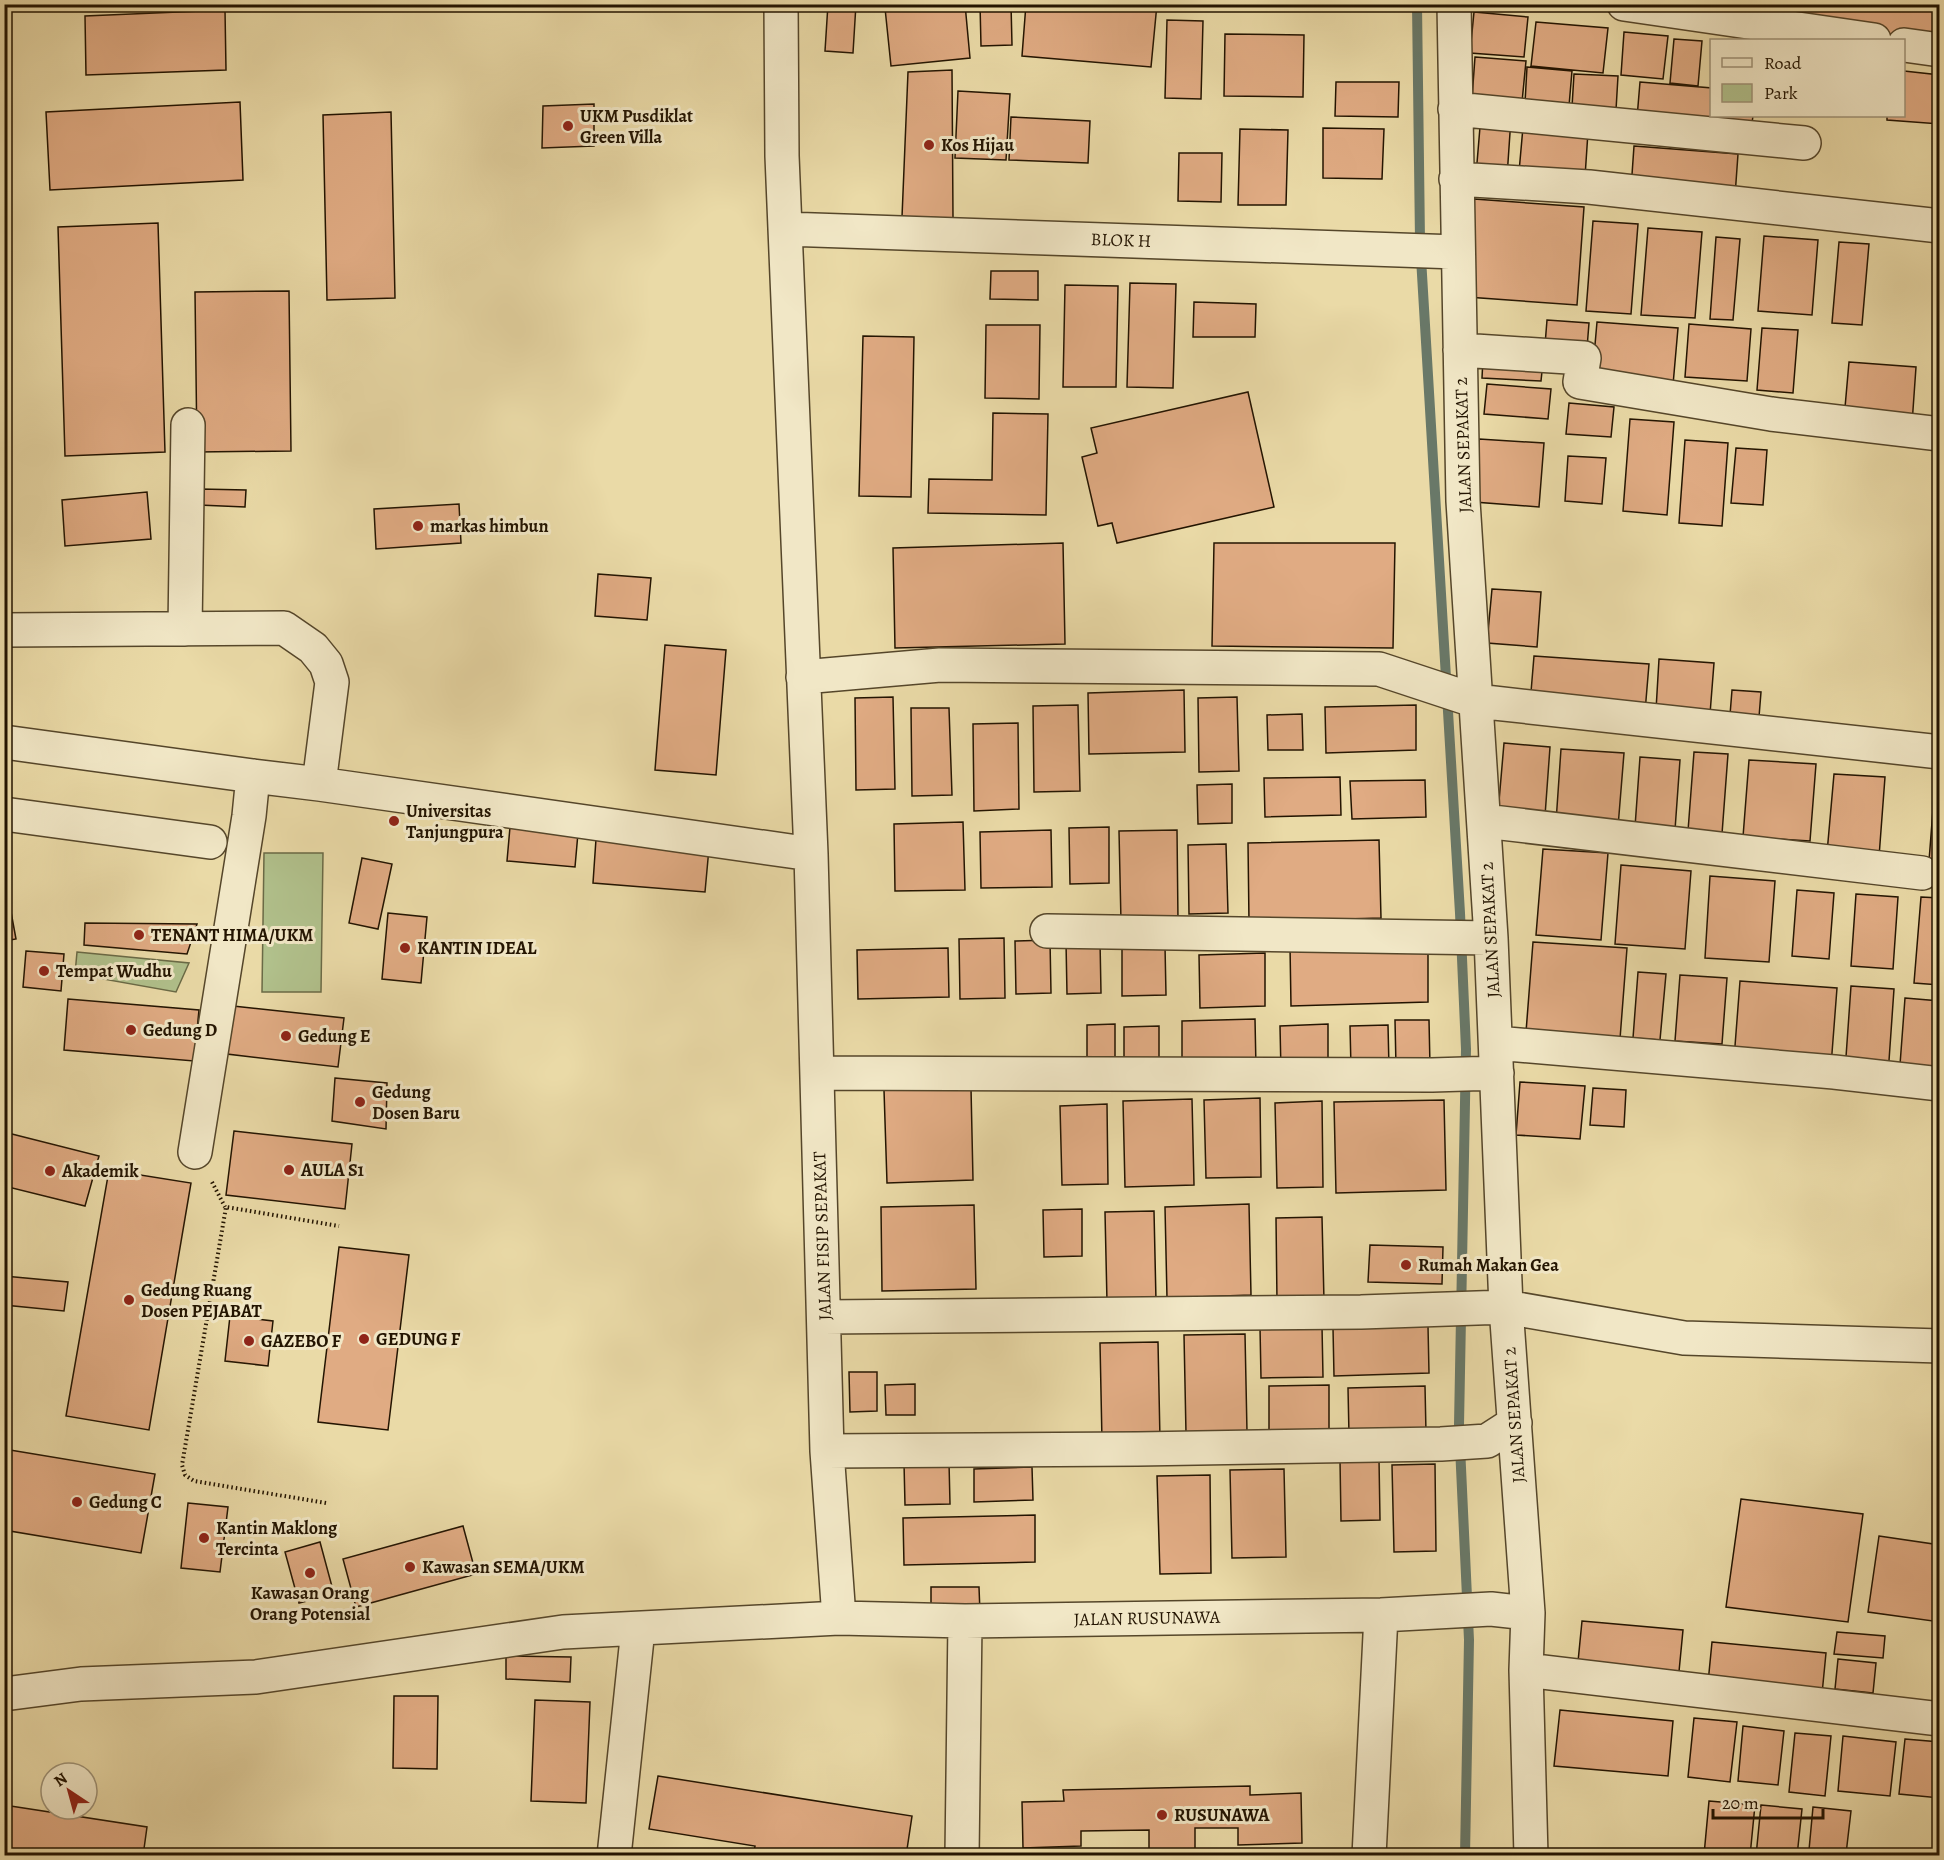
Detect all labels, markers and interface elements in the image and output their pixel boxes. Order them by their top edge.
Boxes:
legend [1710,39,1905,117]
text: Road [1764,51,1802,75]
text: Park [1764,81,1798,105]
place label: UKM Pusdiklat Green Villa [580,104,693,149]
marker: UKM Pusdiklat Green Villa [561,119,575,133]
place label: Kos Hijau [941,133,1014,157]
marker: Kos Hijau [922,138,936,152]
street label: BLOK H [1090,227,1152,253]
street label: JALAN SEPAKAT 2 [1449,376,1477,513]
place label: markas himbun [430,514,549,538]
marker: markas himbun [411,519,425,533]
place label: Universitas Tanjungpura [406,799,504,844]
marker: Universitas Tanjungpura [387,814,401,828]
street label: JALAN SEPAKAT 2 [1474,861,1506,999]
place label: TENANT HIMA/UKM [151,923,313,947]
marker: TENANT HIMA/UKM [132,928,146,942]
place label: KANTIN IDEAL [417,936,537,960]
marker: KANTIN IDEAL [398,941,412,955]
place label: Tempat Wudhu [56,959,172,983]
marker: Tempat Wudhu [37,964,51,978]
place label: Gedung D [143,1018,217,1042]
marker: Gedung D [124,1023,138,1037]
place label: Gedung E [298,1024,371,1048]
marker: Gedung E [279,1029,293,1043]
place label: Gedung Dosen Baru [372,1080,460,1125]
marker: Gedung Dosen Baru [353,1095,367,1109]
street label: JALAN FISIP SEPAKAT [807,1151,837,1321]
place label: AULA S1 [300,1158,365,1182]
place label: Akademik [61,1159,139,1183]
marker: AULA S1 [282,1163,296,1177]
marker: Akademik [43,1164,57,1178]
place label: Rumah Makan Gea [1418,1253,1559,1277]
marker: Rumah Makan Gea [1399,1258,1413,1272]
place label: Gedung Ruang Dosen PEJABAT [141,1278,263,1323]
marker: Gedung Ruang Dosen PEJABAT [122,1293,136,1307]
place label: GEDUNG F [376,1327,461,1351]
place label: GAZEBO F [261,1329,342,1353]
marker: GEDUNG F [357,1332,371,1346]
marker: GAZEBO F [242,1334,256,1348]
street label: JALAN SEPAKAT 2 [1497,1346,1531,1484]
place label: Gedung C [89,1490,162,1514]
marker: Gedung C [70,1495,84,1509]
place label: Kantin Maklong Tercinta [216,1516,338,1561]
marker: Kantin Maklong Tercinta [197,1531,211,1545]
place label: Kawasan SEMA/UKM [422,1555,585,1579]
marker: Kawasan SEMA/UKM [403,1560,417,1574]
marker: Kawasan Orang Orang Potensial [303,1566,317,1580]
place label: Kawasan Orang Orang Potensial [250,1581,370,1626]
street label: JALAN RUSUNAWA [1074,1605,1221,1631]
north arrow [39,1761,99,1821]
text: N [50,1767,72,1792]
scale bar [1713,1782,1822,1820]
text: 20 m [1722,1791,1759,1815]
place label: RUSUNAWA [1174,1803,1270,1827]
marker: RUSUNAWA [1155,1808,1169,1822]

